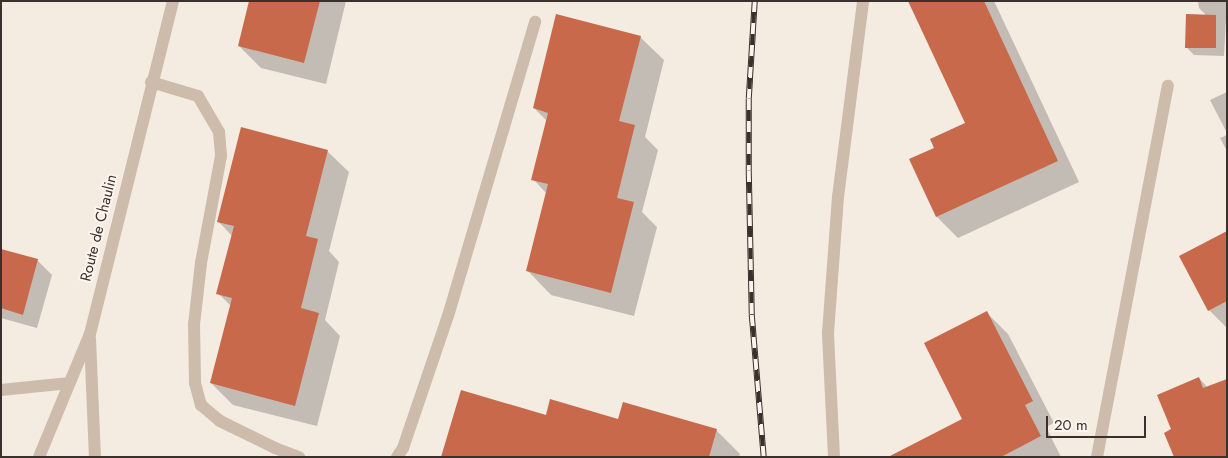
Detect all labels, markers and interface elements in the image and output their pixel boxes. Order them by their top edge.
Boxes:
street label: Route de Chaulin [77,173,121,283]
scale bar [1048,406,1148,438]
text: 20 m [1054,414,1088,436]

